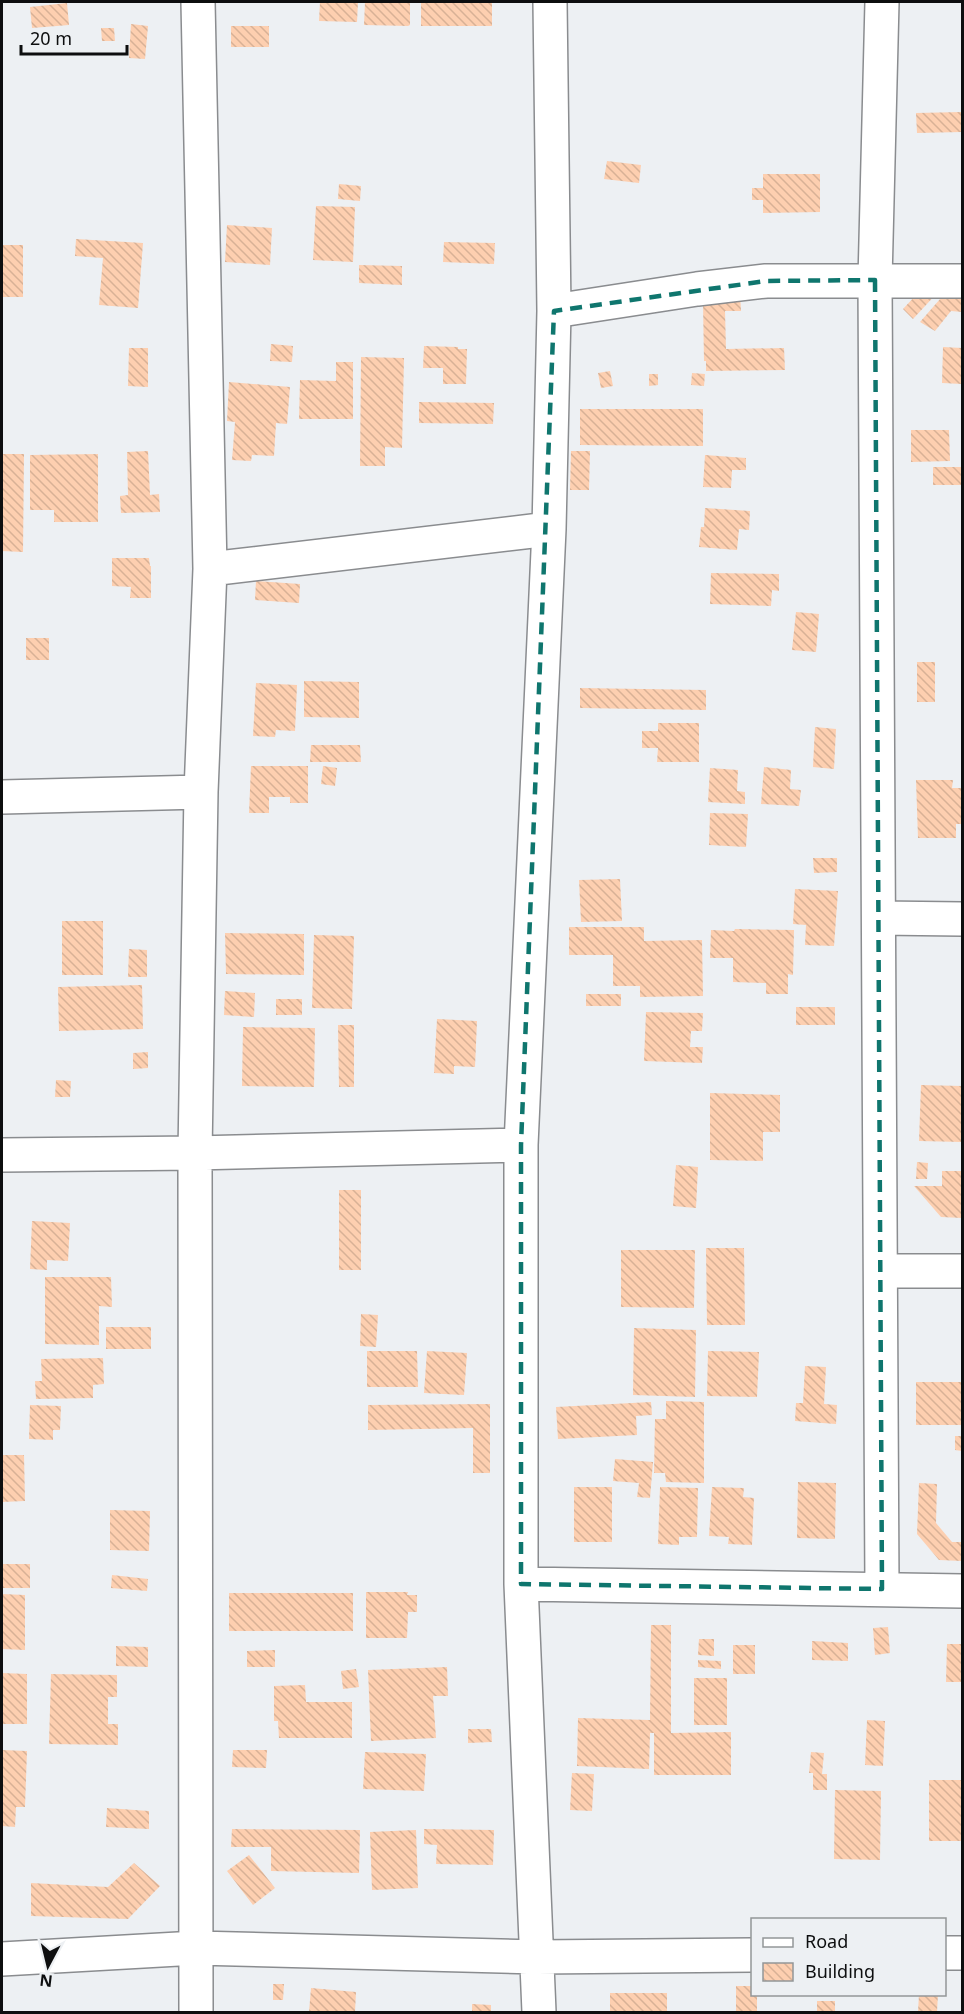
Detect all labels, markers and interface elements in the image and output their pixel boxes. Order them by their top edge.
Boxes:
scale bar [21,18,128,56]
text: 20 m [30,26,72,50]
legend [751,1918,946,1996]
text: Road [805,1929,848,1953]
north arrow [18,1936,78,1996]
text: Building [805,1959,875,1983]
text: N [38,1969,54,1993]

